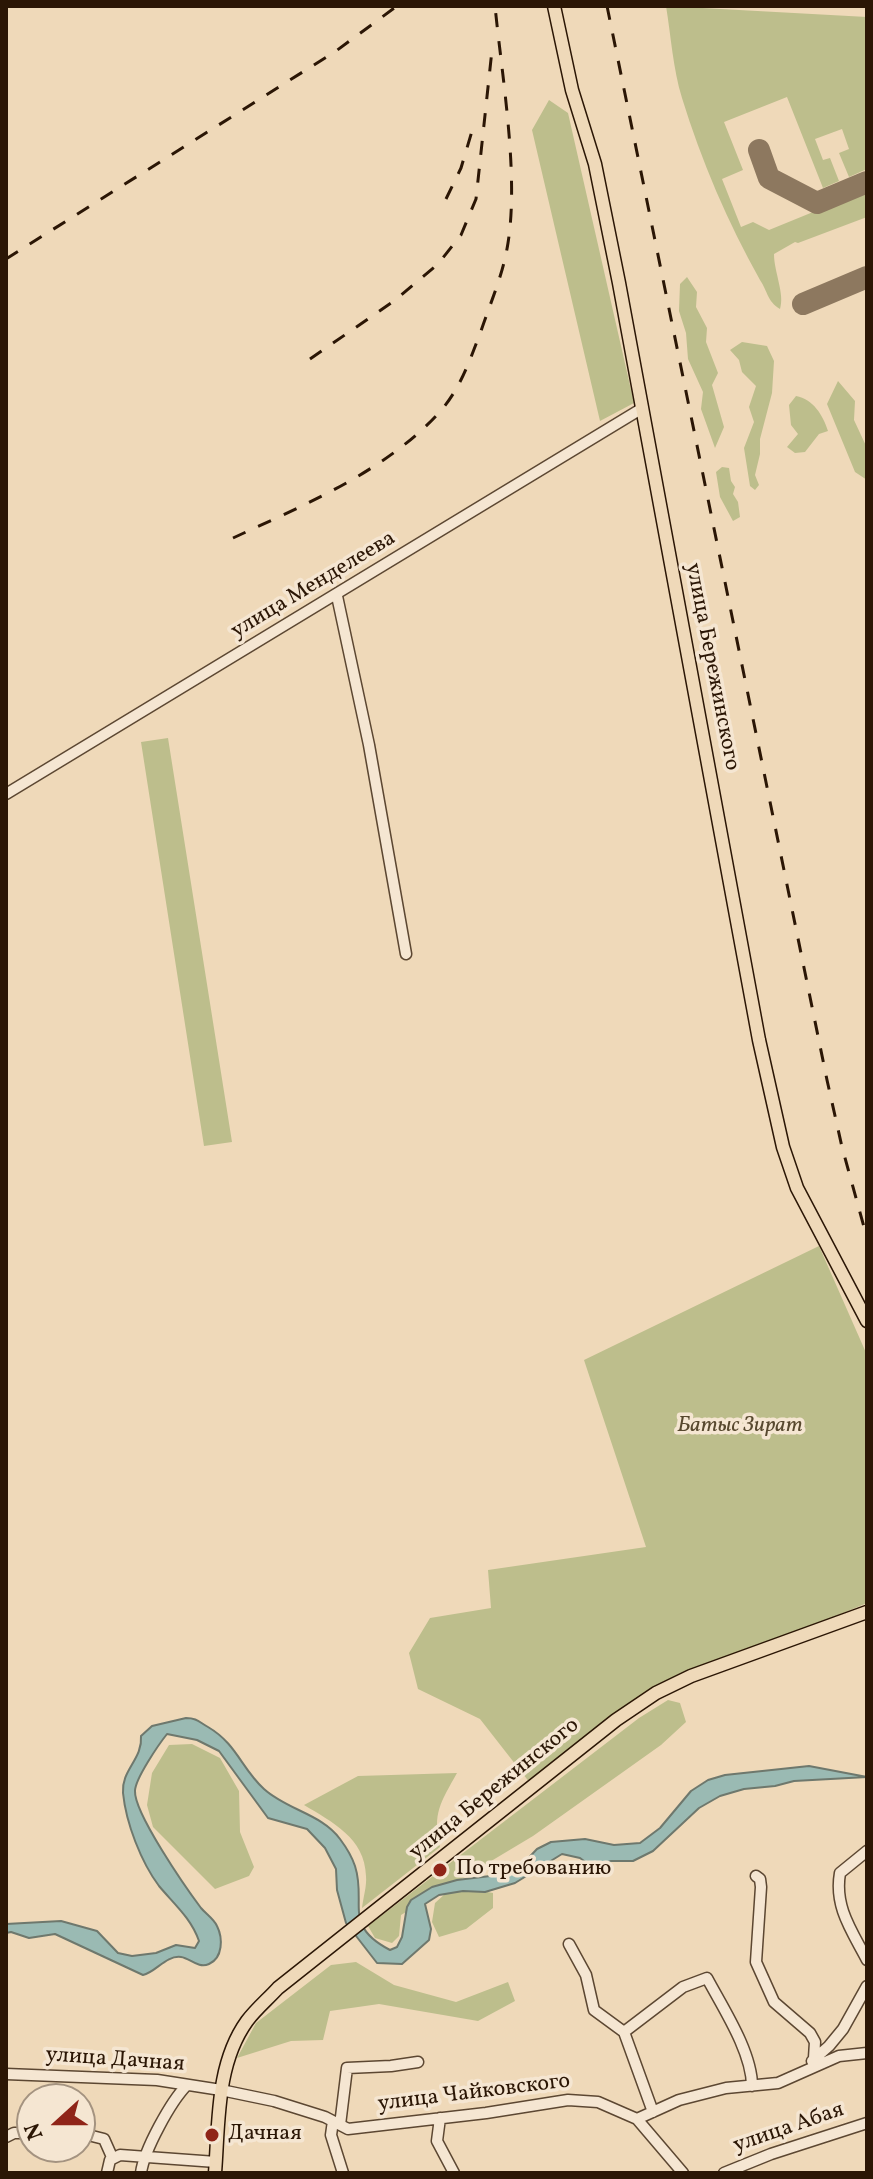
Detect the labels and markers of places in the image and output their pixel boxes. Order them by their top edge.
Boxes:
place label: По требованию [456,1857,611,1883]
marker: По требованию [431,1861,449,1879]
place label: Дачная [228,2122,302,2148]
marker: Дачная [203,2126,221,2144]

